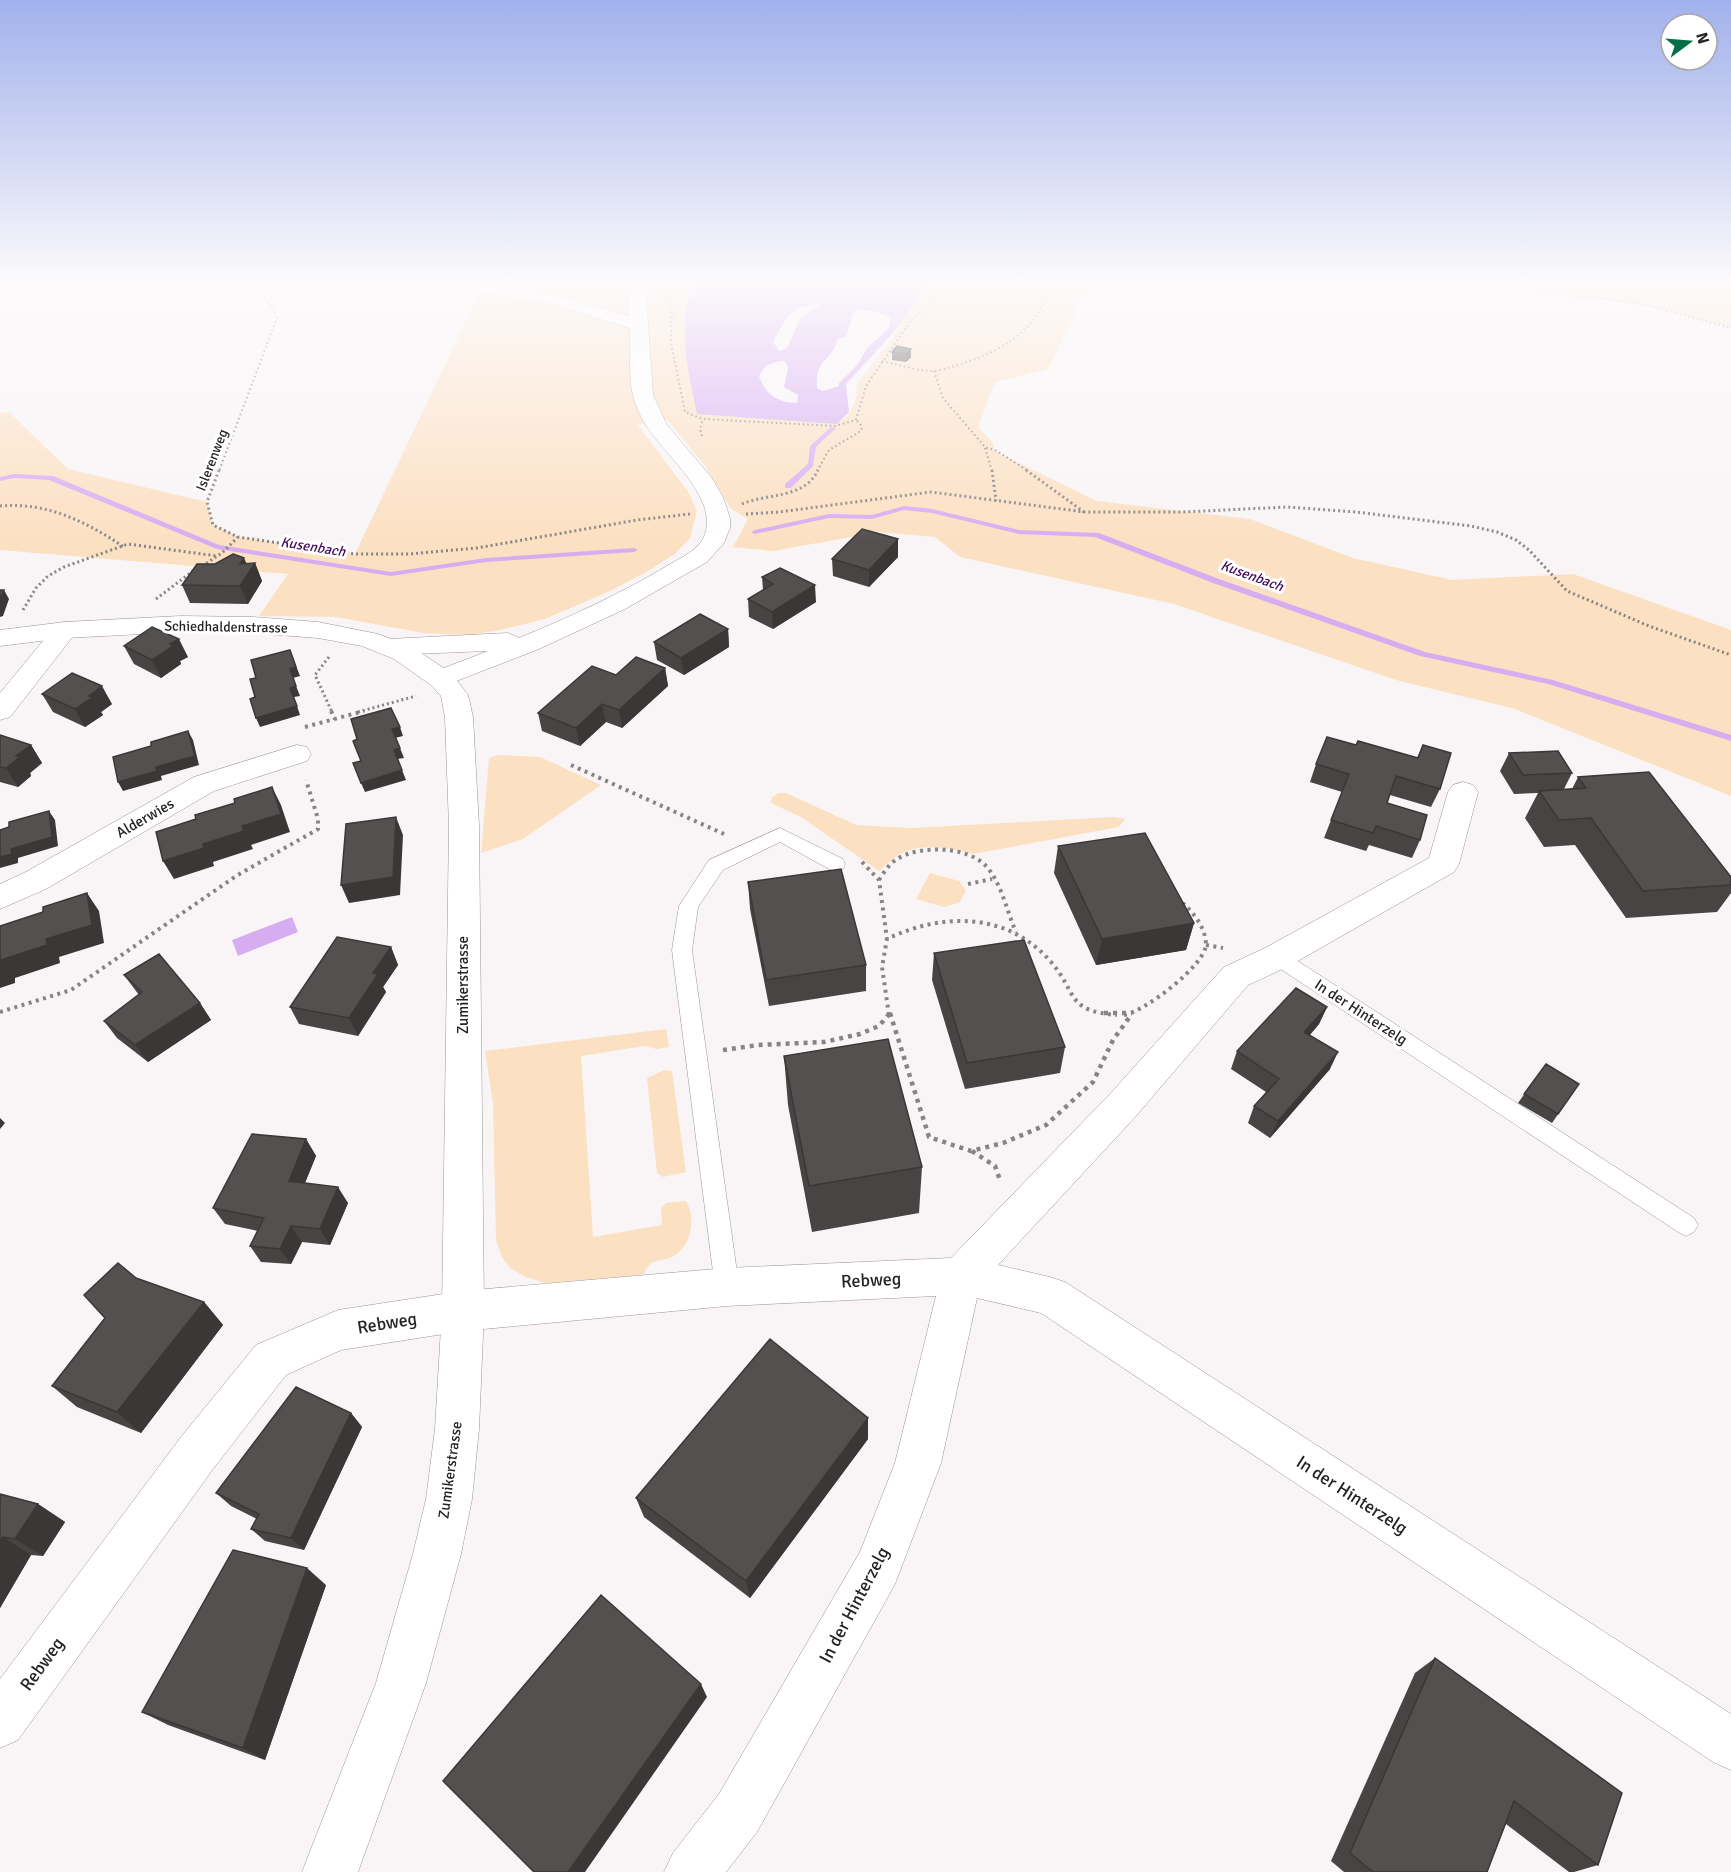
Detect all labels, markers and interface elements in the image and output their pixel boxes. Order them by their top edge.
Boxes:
north arrow [1659,12,1719,72]
text: N [1691,30,1714,46]
street label: Islerenweg [192,427,232,493]
water label: Kusenbach [279,534,347,561]
water label: Kusenbach [1218,557,1286,595]
street label: Schiedhaldenstrasse [164,617,288,637]
street label: Alderwies [113,794,178,842]
street label: Zumikerstrasse [454,936,472,1034]
street label: In der Hinterzelg [1311,975,1411,1049]
street label: Rebweg [840,1267,902,1293]
street label: Rebweg [355,1307,419,1339]
street label: Zumikerstrasse [434,1420,466,1520]
street label: In der Hinterzelg [1292,1451,1412,1539]
street label: In der Hinterzelg [814,1543,894,1667]
street label: Rebweg [15,1633,69,1695]

